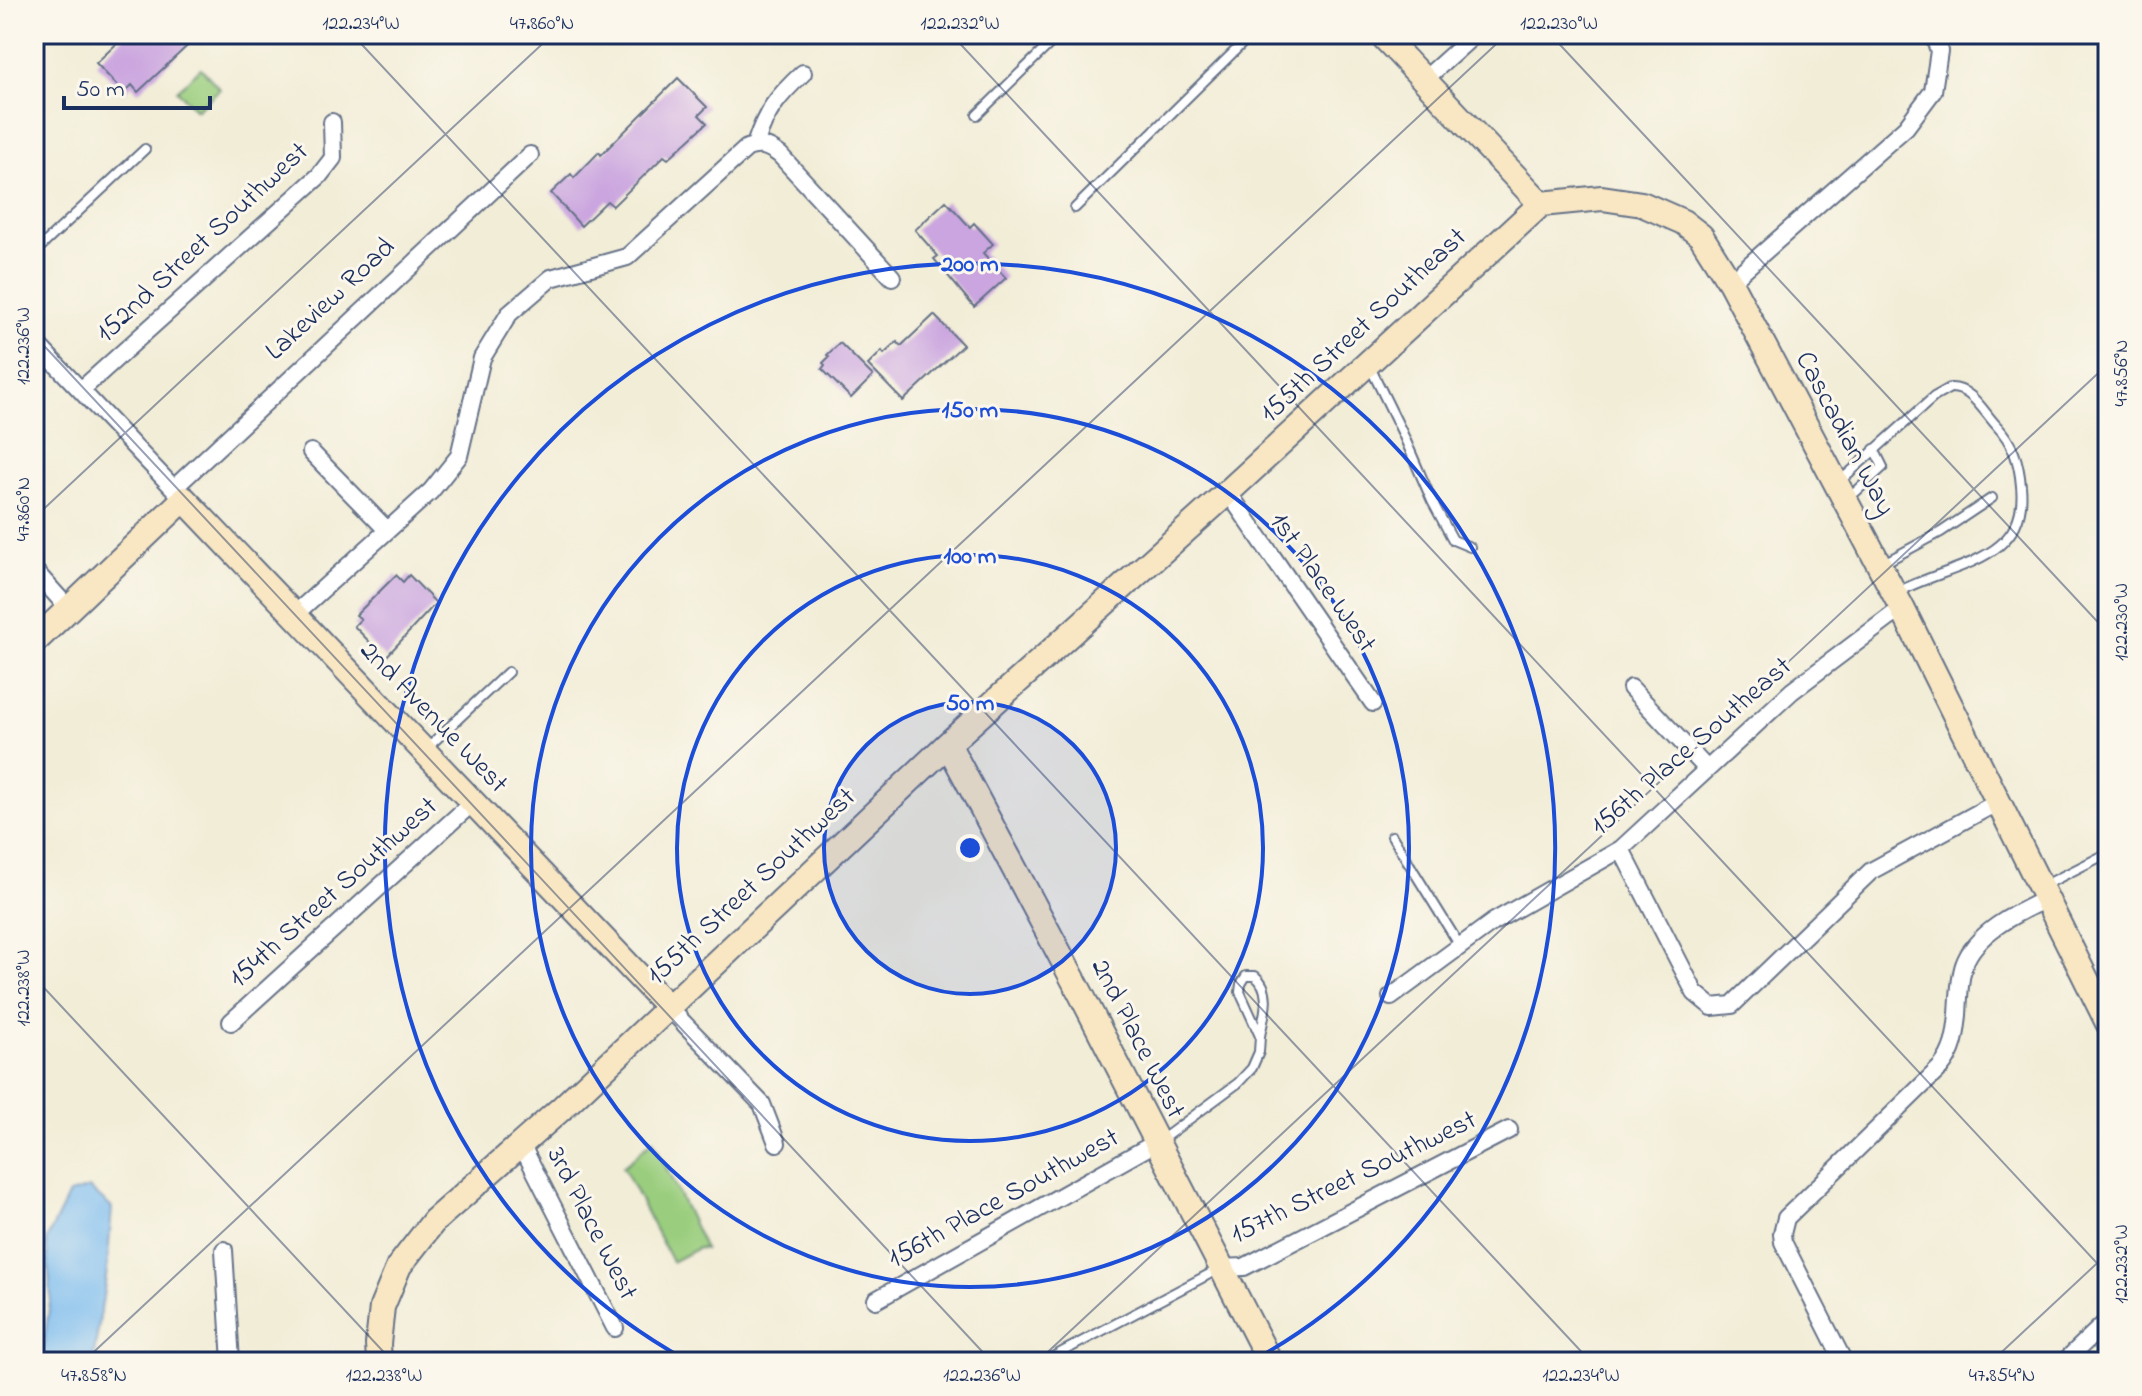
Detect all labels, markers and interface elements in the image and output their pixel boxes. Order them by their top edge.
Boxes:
text: 122.234°W [322,10,400,39]
text: 47.860°N [510,10,574,39]
text: 122.232°W [920,10,1000,39]
text: 122.230°W [1520,10,1598,39]
scale bar [64,60,210,110]
text: 50 m [76,73,125,108]
street label: 152nd Street Southwest [87,133,319,353]
street label: 155th Street Southeast [1251,219,1477,433]
street label: Lakeview Road [257,229,405,371]
text: 200 m [940,248,999,283]
text: 122.236°W [10,307,39,385]
text: 47.856°N [2108,339,2137,407]
street label: Cascadian Way [1783,344,1905,524]
text: 150 m [942,394,999,429]
text: 47.860°N [10,477,39,541]
street label: 1st Place West [1258,504,1386,662]
text: 100 m [944,540,997,575]
text: 122.230°W [2108,583,2137,661]
street label: 2nd Avenue West [349,632,517,804]
street label: 156th Place Southeast [1582,648,1802,846]
text: 50 m [946,687,995,722]
street label: 155th Street Southwest [638,779,866,995]
street label: 154th Street Southwest [220,788,448,998]
centre of rings [956,834,984,862]
text: 122.238°W [10,950,39,1026]
street label: 2nd Place West [1079,952,1195,1126]
street label: 157th Street Southwest [1224,1101,1484,1255]
street label: 156th Place Southwest [881,1118,1127,1280]
street label: 3rd Place West [535,1140,647,1308]
text: 122.232°W [2108,1224,2137,1304]
text: 47.858°N [61,1362,127,1391]
text: 122.238°W [346,1362,422,1391]
text: 122.236°W [943,1362,1021,1391]
text: 122.234°W [1542,1362,1620,1391]
text: 47.854°N [1969,1362,2035,1391]

